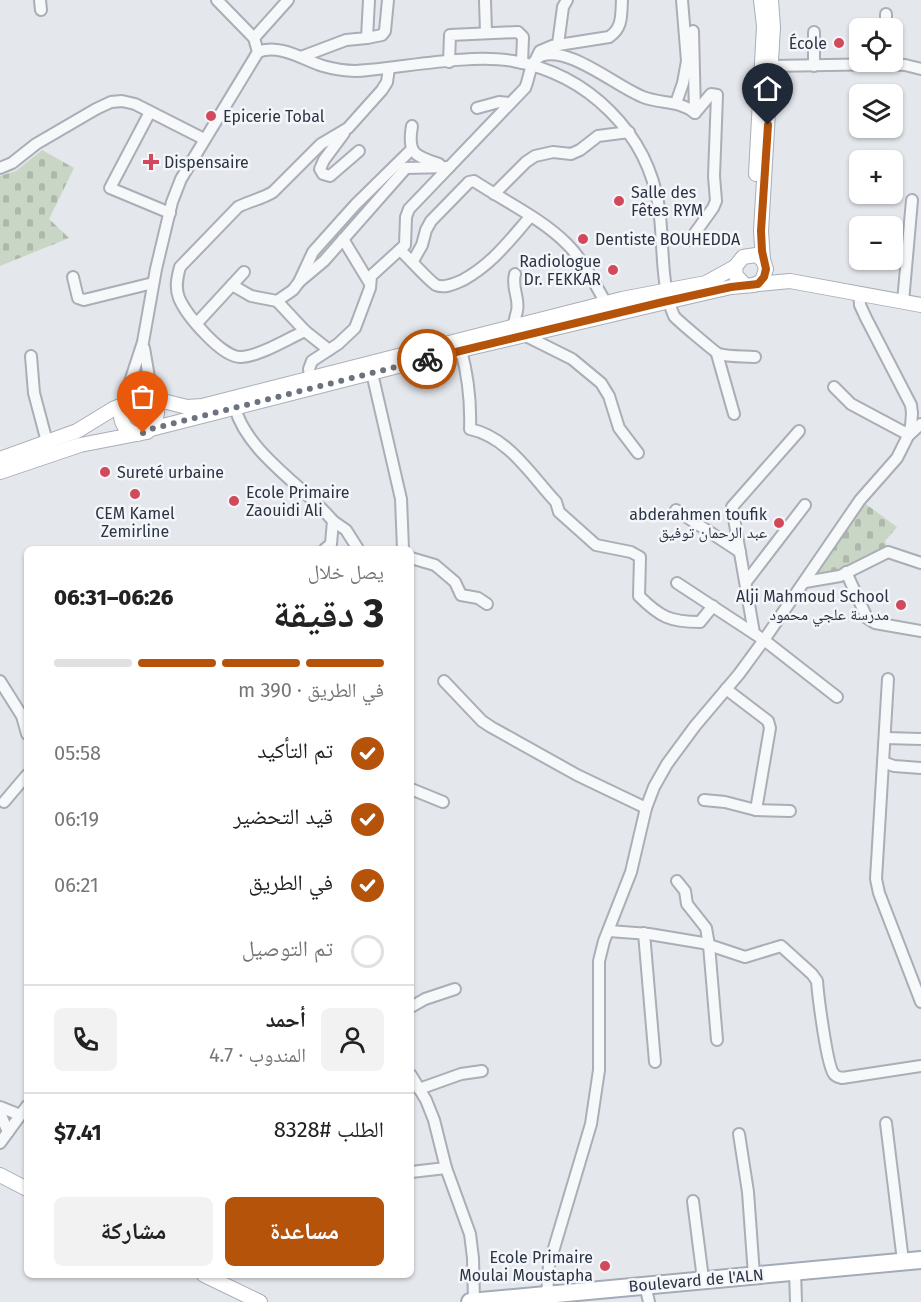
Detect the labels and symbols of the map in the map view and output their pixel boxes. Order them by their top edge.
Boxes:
place label: École [789,33,827,53]
marker: École [832,36,846,50]
pin [742,63,793,125]
place label: Epicerie Tobal [223,107,325,126]
marker: Epicerie Tobal [204,109,218,123]
marker: Dispensaire [142,153,160,171]
place label: Dispensaire [164,153,249,172]
place label: Salle des Fêtes RYM [631,183,703,220]
marker: Salle des Fêtes RYM [612,194,626,208]
place label: Dentiste BOUHEDDA [595,230,741,249]
marker: Dentiste BOUHEDDA [576,232,590,246]
place label: Radiologue Dr. FEKKAR [519,252,601,289]
marker: Radiologue Dr. FEKKAR [606,263,620,277]
courier [397,329,457,389]
pin [117,371,168,433]
place label: Sureté urbaine [117,463,224,482]
marker: Sureté urbaine [98,465,112,479]
place label: Ecole Primaire Zaouidi Ali [246,483,350,520]
marker: CEM Kamel Zemirline [128,487,142,501]
marker: Ecole Primaire Zaouidi Ali [227,494,241,508]
place label: CEM Kamel Zemirline [95,504,175,541]
place label: abderahmen toufik عبد الرحمان توفيق [629,505,768,543]
marker: abderahmen toufik عبد الرحمان توفيق [772,516,786,530]
place label: Alji Mahmoud School مدرسة علجي محمود [736,587,889,627]
marker: Alji Mahmoud School مدرسة علجي محمود [894,598,908,612]
place label: Ecole Primaire Moulai Moustapha [459,1248,593,1285]
marker: Ecole Primaire Moulai Moustapha [598,1259,612,1273]
street label: Boulevard de l'ALN [628,1265,764,1296]

